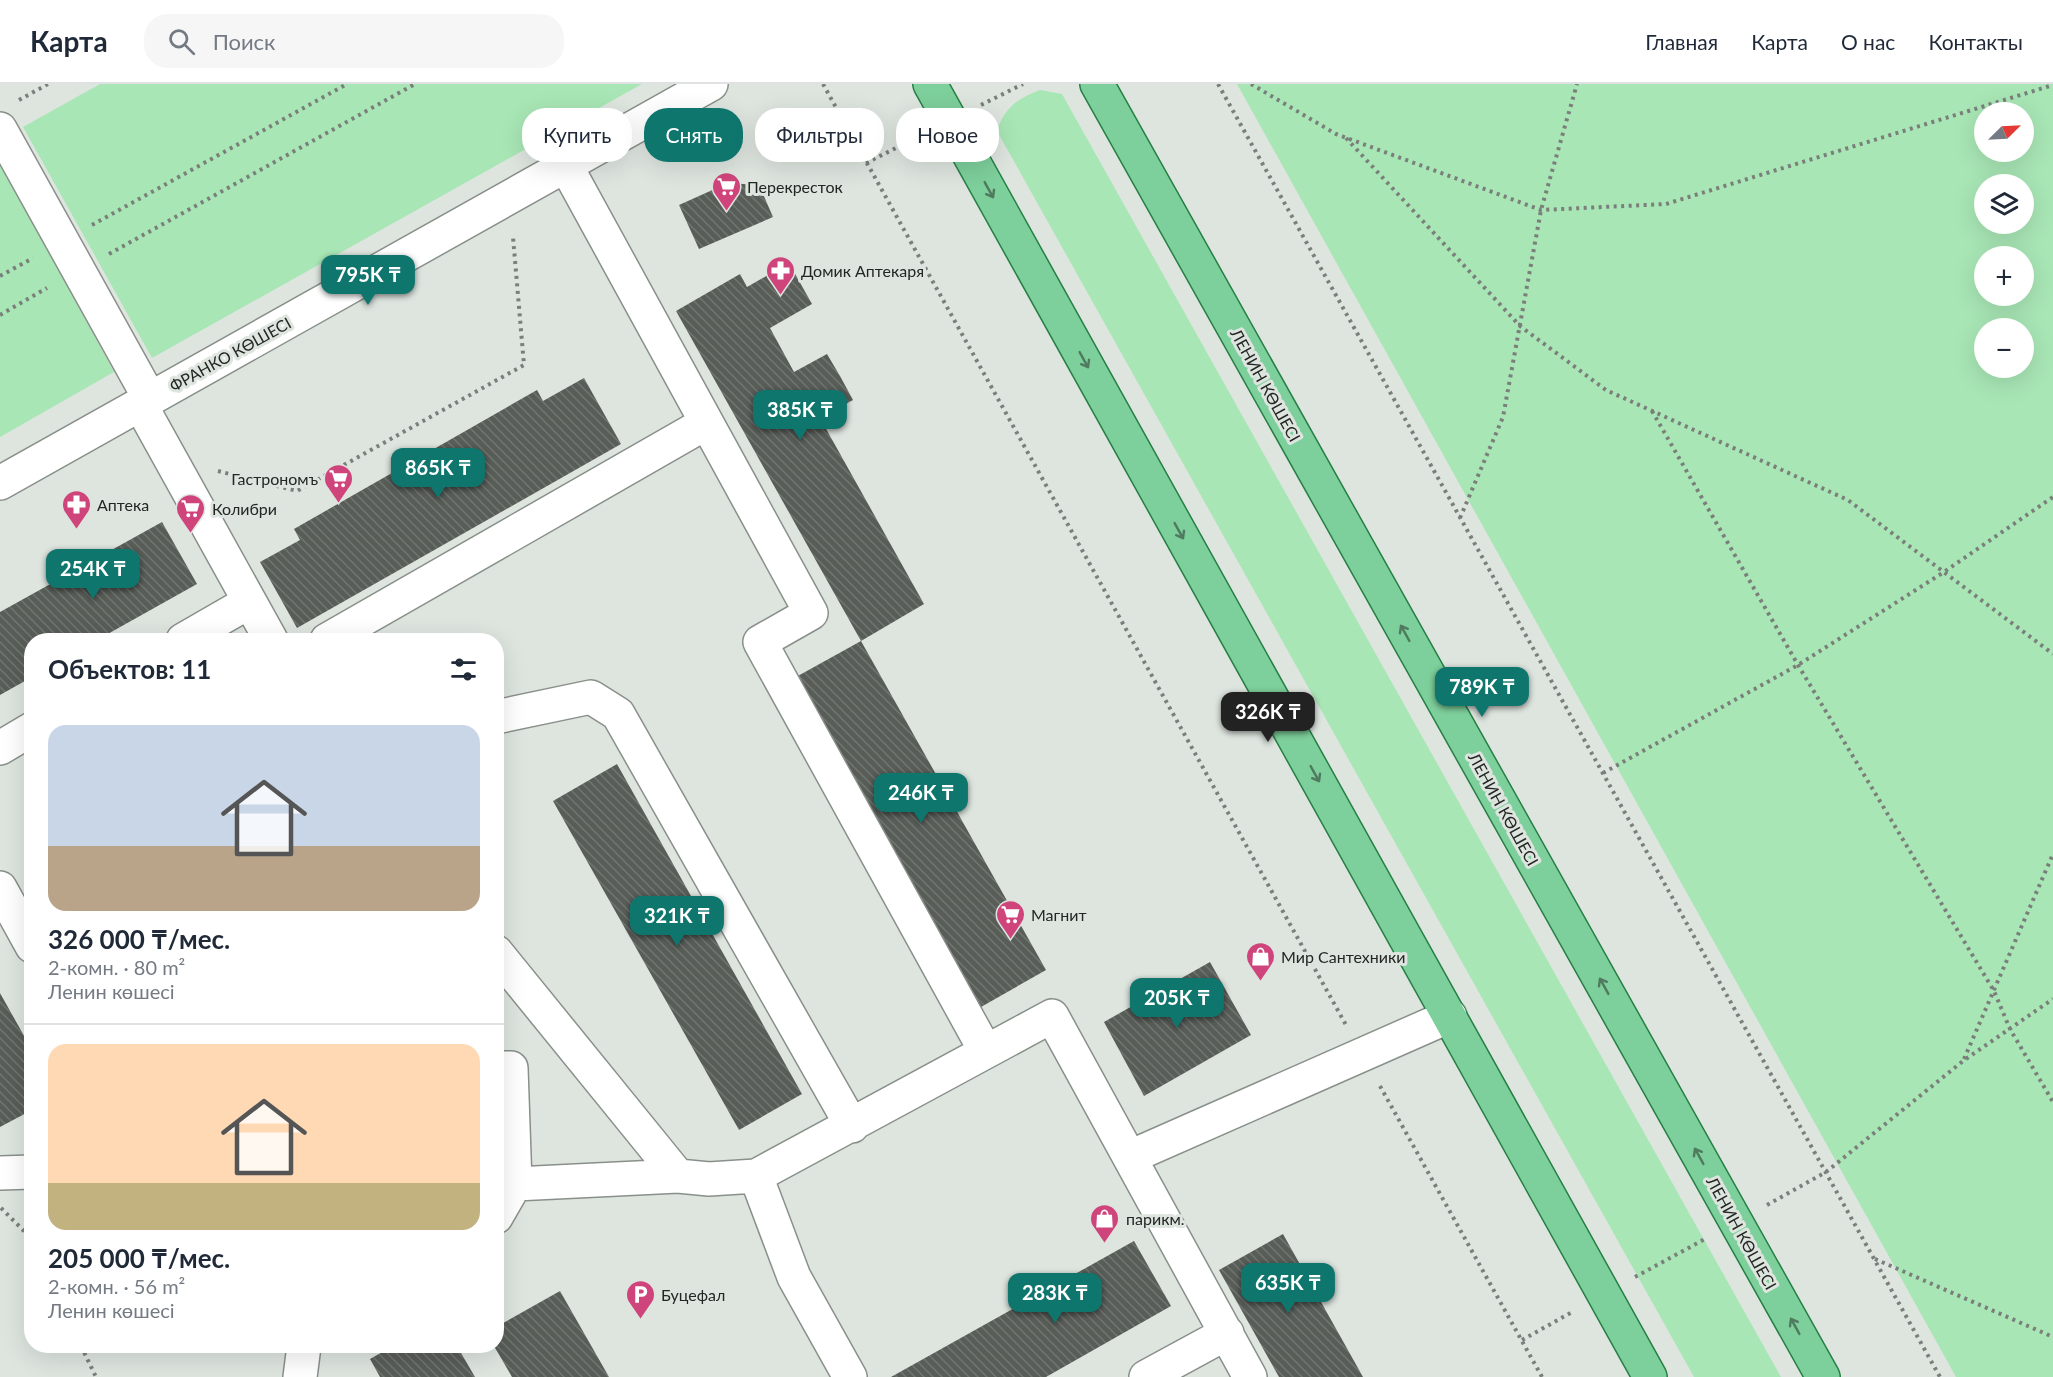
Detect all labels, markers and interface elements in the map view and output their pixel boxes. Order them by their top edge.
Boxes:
search box [144,14,564,68]
text: Карта [30,24,108,58]
icon: search [165,25,198,58]
text: Поиск [213,28,276,55]
text: Главная [1645,29,1718,54]
text: Карта [1751,29,1808,54]
text: О нас [1841,29,1895,54]
text: Контакты [1928,29,2023,54]
north arrow [1974,102,2034,162]
map controls [1974,102,2034,378]
chip: Купить [522,108,632,162]
chip: Снять [644,108,743,162]
chip: Фильтры [755,108,884,162]
chip: Новое [896,108,999,162]
supermarket icon: Перекресток [710,170,742,212]
button: layers [1974,174,2034,234]
place label: Перекресток [747,177,844,196]
one-way arrow [983,181,995,198]
button: + [1974,246,2034,306]
pharmacy icon: Домик Аптекаря [764,254,796,296]
pin: 795K ₸ [319,255,417,306]
place label: Домик Аптекаря [801,261,924,280]
text: 795K ₸ [335,262,401,286]
street label: ФРАНКО КӨШЕСІ [166,313,294,395]
button: − [1974,318,2034,378]
street label: ЛЕНИН КӨШЕСІ [1227,324,1305,445]
one-way arrow [1079,351,1090,369]
pin: 385K ₸ [751,390,849,441]
text: 385K ₸ [767,397,833,421]
pin: 865K ₸ [389,448,487,499]
text: 865K ₸ [405,455,471,479]
supermarket icon: Гастрономъ [323,462,355,504]
place label: Гастрономъ [231,469,318,488]
pharmacy icon: Аптека [60,488,92,530]
supermarket icon: Колибри [175,492,207,534]
place label: Аптека [97,495,149,514]
place label: Колибри [212,499,277,518]
one-way arrow [1173,522,1185,539]
pin: 254K ₸ [44,549,142,600]
text: 254K ₸ [60,556,126,580]
one-way arrow [1399,625,1411,642]
text: Объектов: 11 [48,653,211,685]
icon: filters [447,653,480,686]
pin: 789K ₸ [1433,667,1531,718]
text: 789K ₸ [1449,674,1515,698]
pin: 326K ₸ [1219,692,1317,743]
text: 326K ₸ [1235,699,1301,723]
street label: ЛЕНИН КӨШЕСІ [1465,748,1543,869]
icon: home [210,764,318,872]
one-way arrow [1309,765,1321,782]
pin: 246K ₸ [872,773,970,824]
text: 246K ₸ [888,780,954,804]
pin: 321K ₸ [628,896,726,947]
supermarket icon: Магнит [994,898,1026,940]
text: 321K ₸ [644,903,710,927]
place label: Магнит [1031,905,1087,924]
text: 326 000 ₸/мес. [48,923,230,955]
shop icon: Мир Сантехники [1244,940,1276,982]
place label: Мир Сантехники [1281,947,1405,966]
text: 2-комн. · 80 m² [48,955,185,979]
pin: 205K ₸ [1128,978,1226,1029]
one-way arrow [1597,978,1609,995]
text: Ленин көшесі [48,979,175,1003]
text: 205K ₸ [1144,985,1210,1009]
icon: home [210,1083,318,1191]
one-way arrow [1693,1148,1705,1165]
street label: ЛЕНИН КӨШЕСІ [1703,1172,1781,1293]
shop icon: парикм. [1089,1202,1121,1244]
place label: парикм. [1126,1209,1184,1228]
text: 205 000 ₸/мес. [48,1242,230,1274]
pin: 635K ₸ [1239,1263,1337,1314]
text: 635K ₸ [1255,1270,1321,1294]
pin: 283K ₸ [1006,1273,1104,1324]
text: 2-комн. · 56 m² [48,1274,185,1298]
parking icon: Буцефал [624,1278,656,1320]
text: 283K ₸ [1022,1280,1088,1304]
place label: Буцефал [661,1285,725,1304]
text: Ленин көшесі [48,1298,175,1322]
one-way arrow [1788,1318,1800,1335]

